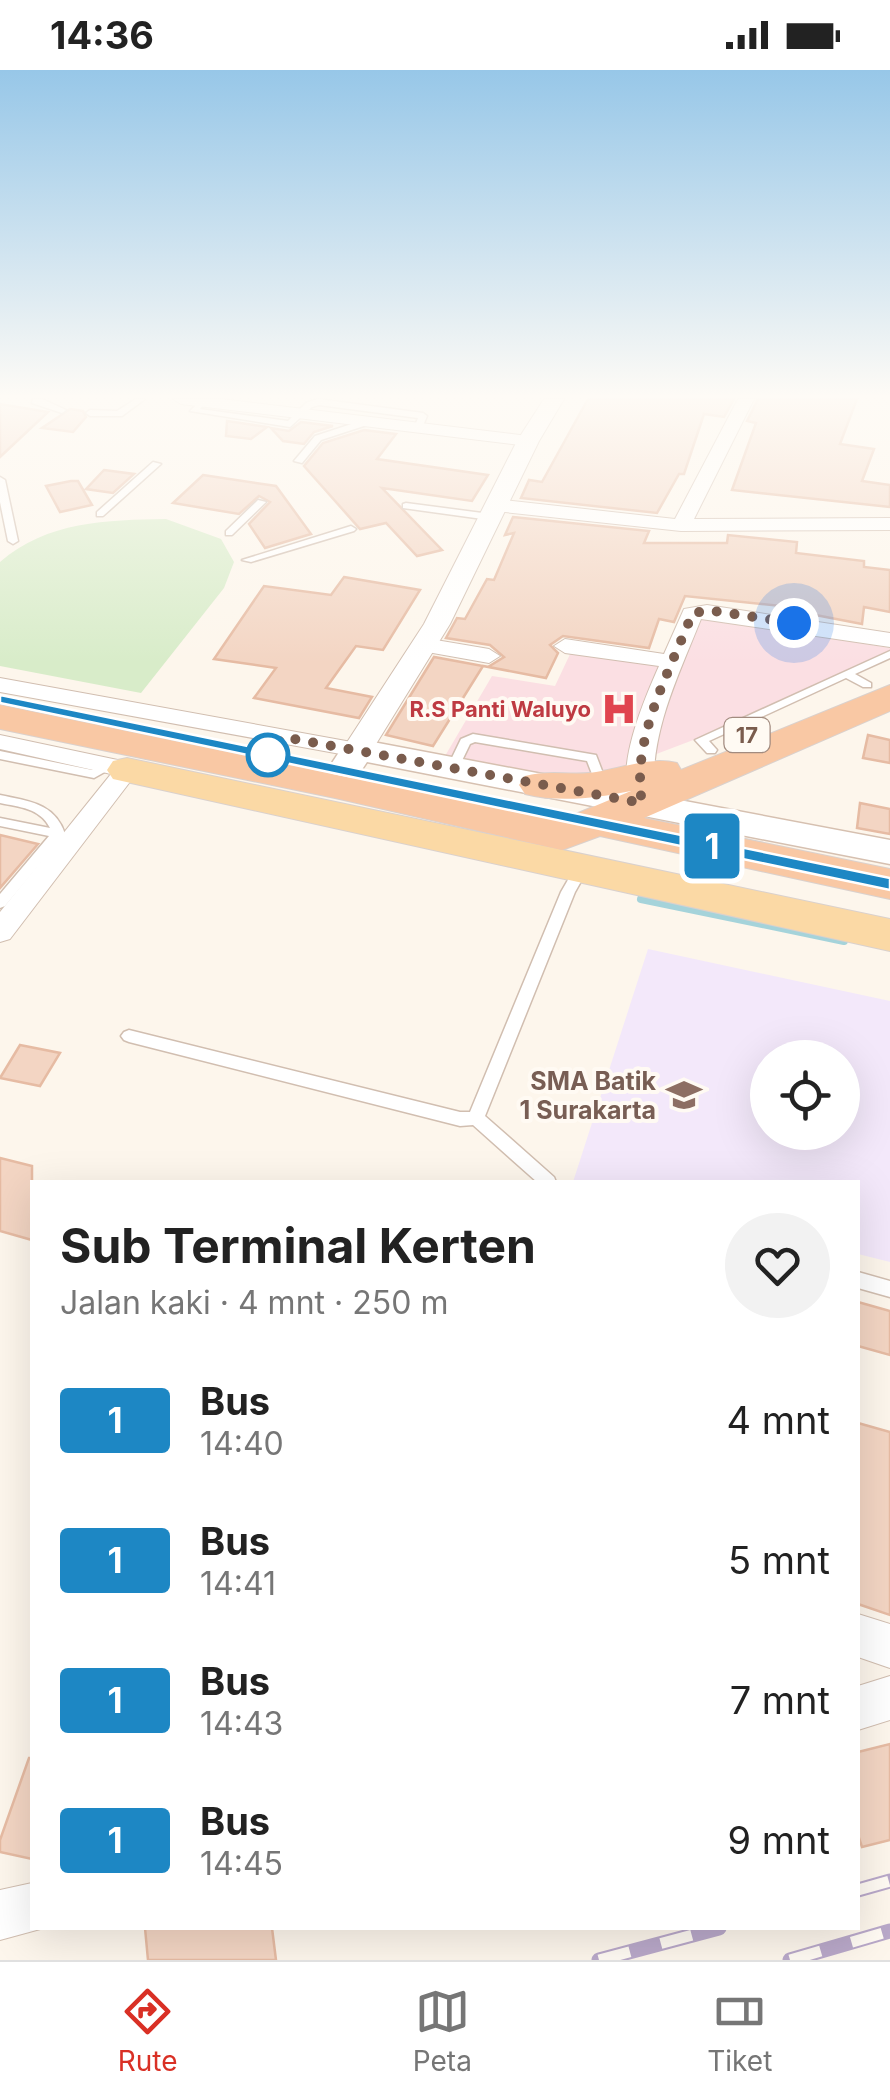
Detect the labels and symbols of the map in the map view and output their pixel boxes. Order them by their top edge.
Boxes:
your location [769,598,819,648]
hospital icon: R.S Panti Waluyo [600,690,638,728]
place label: R.S Panti Waluyo [410,696,591,722]
road number: 17 [724,718,770,752]
unlabelled marker [247,734,289,776]
line badge: 1 [680,814,744,878]
place label: SMA Batik 1 Surakarta [520,1066,656,1125]
school or university icon: SMA Batik 1 Surakarta [665,1076,703,1114]

